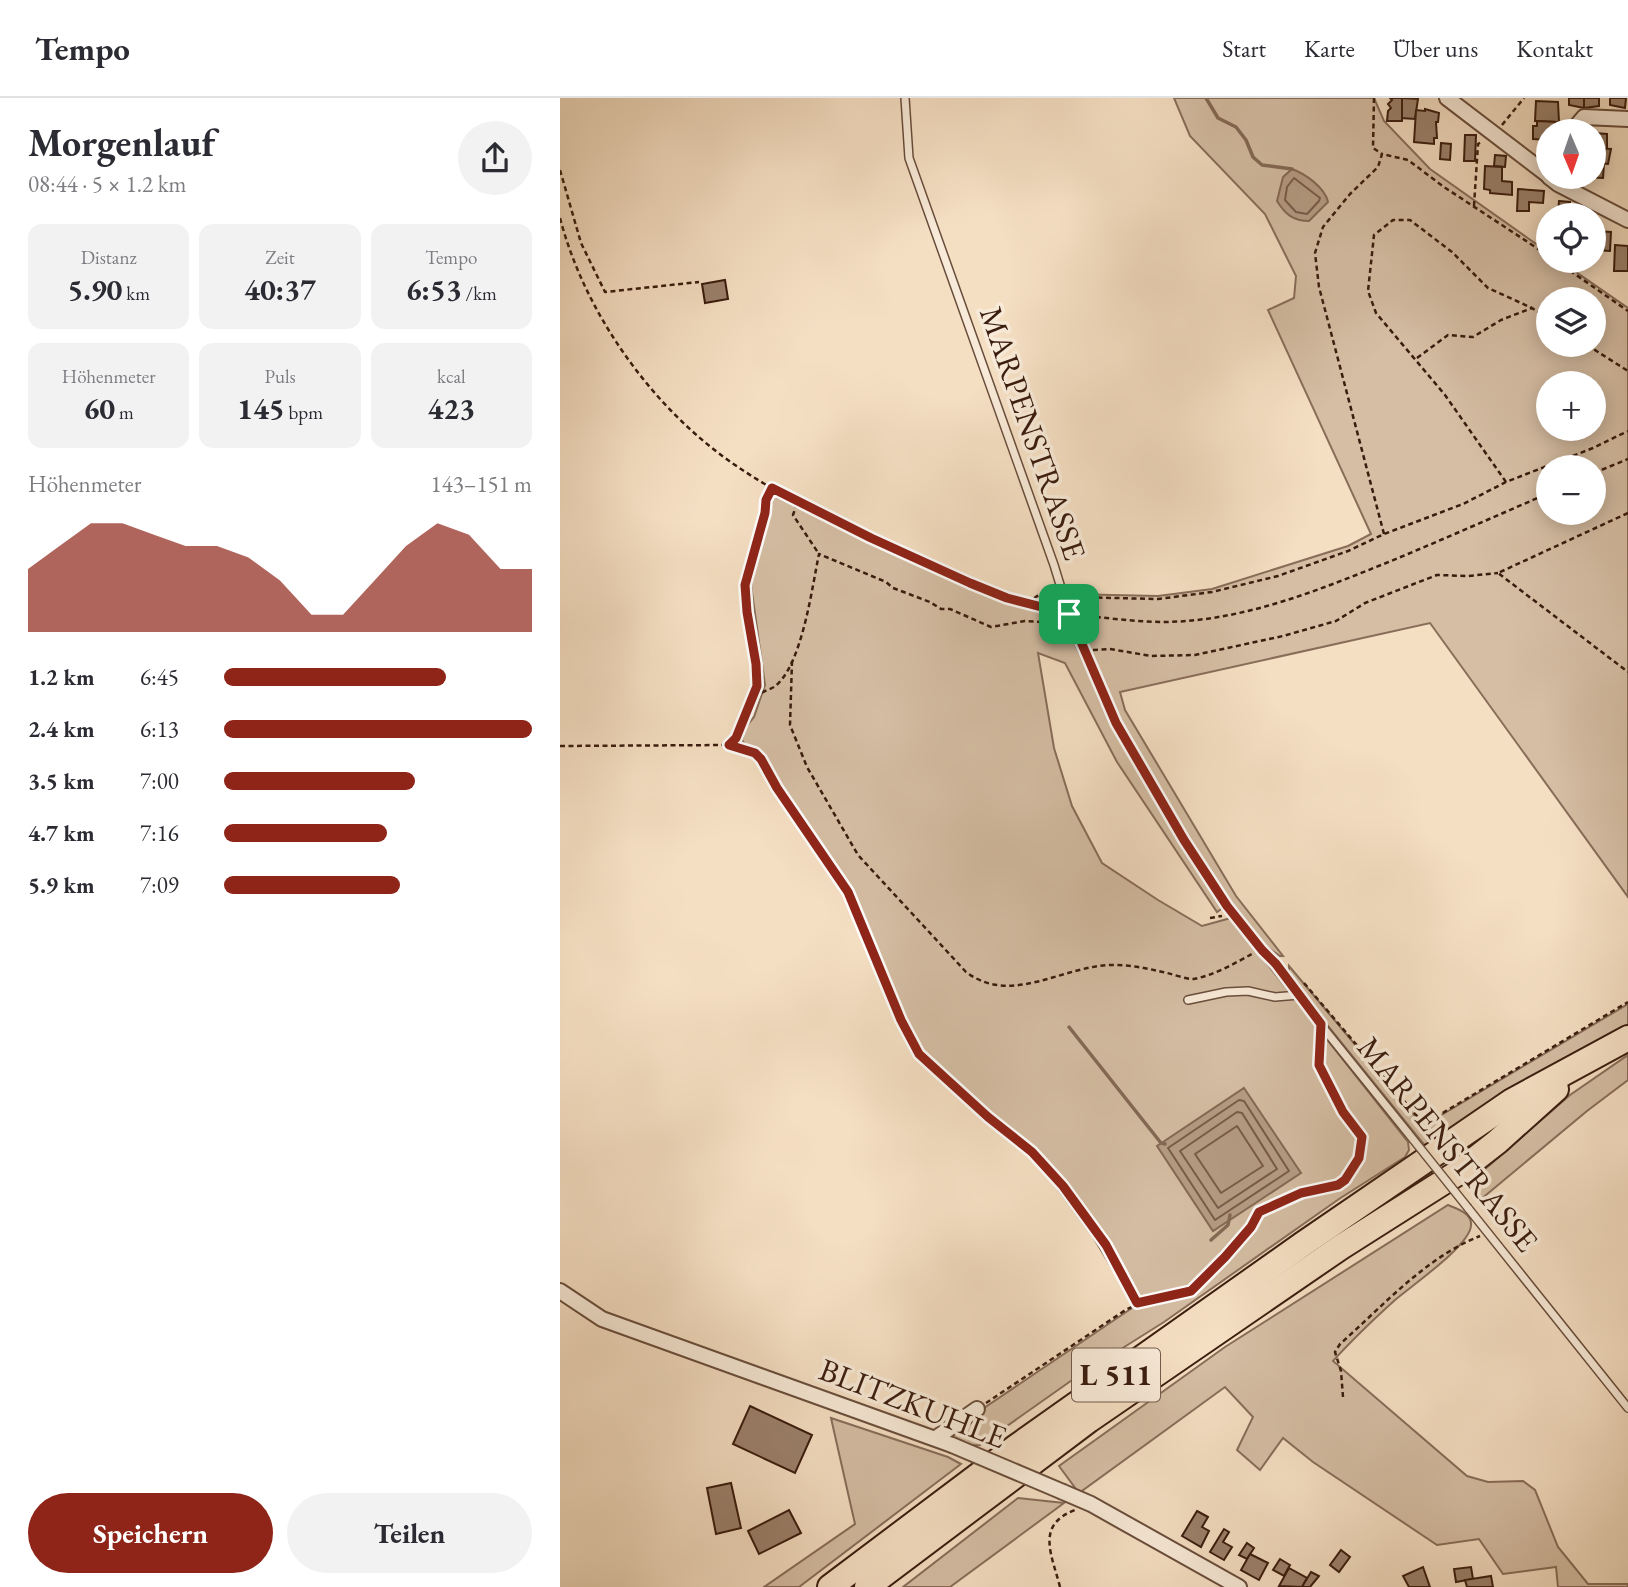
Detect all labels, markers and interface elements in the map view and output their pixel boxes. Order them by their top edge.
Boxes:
text: Tempo [35,27,130,70]
text: Start [1222,33,1266,64]
text: Karte [1304,33,1355,64]
text: Über uns [1393,33,1478,64]
text: Kontakt [1516,33,1593,64]
text: Morgenlauf [28,118,215,167]
north arrow [1536,119,1606,189]
map controls [1536,119,1606,525]
button: share [458,121,532,195]
text: 08:44 · 5 × 1.2 km [28,169,186,199]
button: locate [1536,203,1606,273]
text: Distanz [81,245,137,270]
text: Zeit [265,245,295,270]
text: Tempo [425,245,477,270]
text: 5.90 [67,270,122,309]
text: 40:37 [244,270,316,309]
text: 6:53 [406,270,462,309]
text: km [122,281,150,306]
text: /km [462,281,497,306]
button: layers [1536,287,1606,357]
street label: MARPENSTRASSE [970,301,1096,565]
text: Höhenmeter [62,364,155,389]
text: Puls [264,364,296,389]
text: kcal [437,364,466,389]
button: + [1536,371,1606,441]
text: 60 [83,389,115,428]
text: 145 [237,389,285,428]
text: 423 [428,389,475,428]
text: m [115,400,134,425]
text: bpm [285,400,323,425]
button: − [1536,455,1606,525]
text: Höhenmeter [28,469,141,499]
text: 143–151 m [431,469,532,499]
pin [1039,584,1099,644]
icon: arrive [1050,595,1088,633]
text: 1.2 km [28,662,95,692]
text: 6:45 [140,662,179,692]
text: 2.4 km [28,714,95,744]
text: 6:13 [140,714,179,744]
text: 3.5 km [28,766,95,796]
text: 7:00 [140,766,179,796]
text: 4.7 km [28,818,95,848]
text: 7:16 [140,818,179,848]
text: 5.9 km [28,870,95,900]
text: 7:09 [140,870,179,900]
street label: MARPENSTRASSE [1348,1028,1548,1260]
street label: BLITZKUHLE [813,1348,1013,1458]
road number: L 511 [1072,1348,1160,1401]
button: Speichern [28,1493,273,1573]
button: Teilen [287,1493,532,1573]

